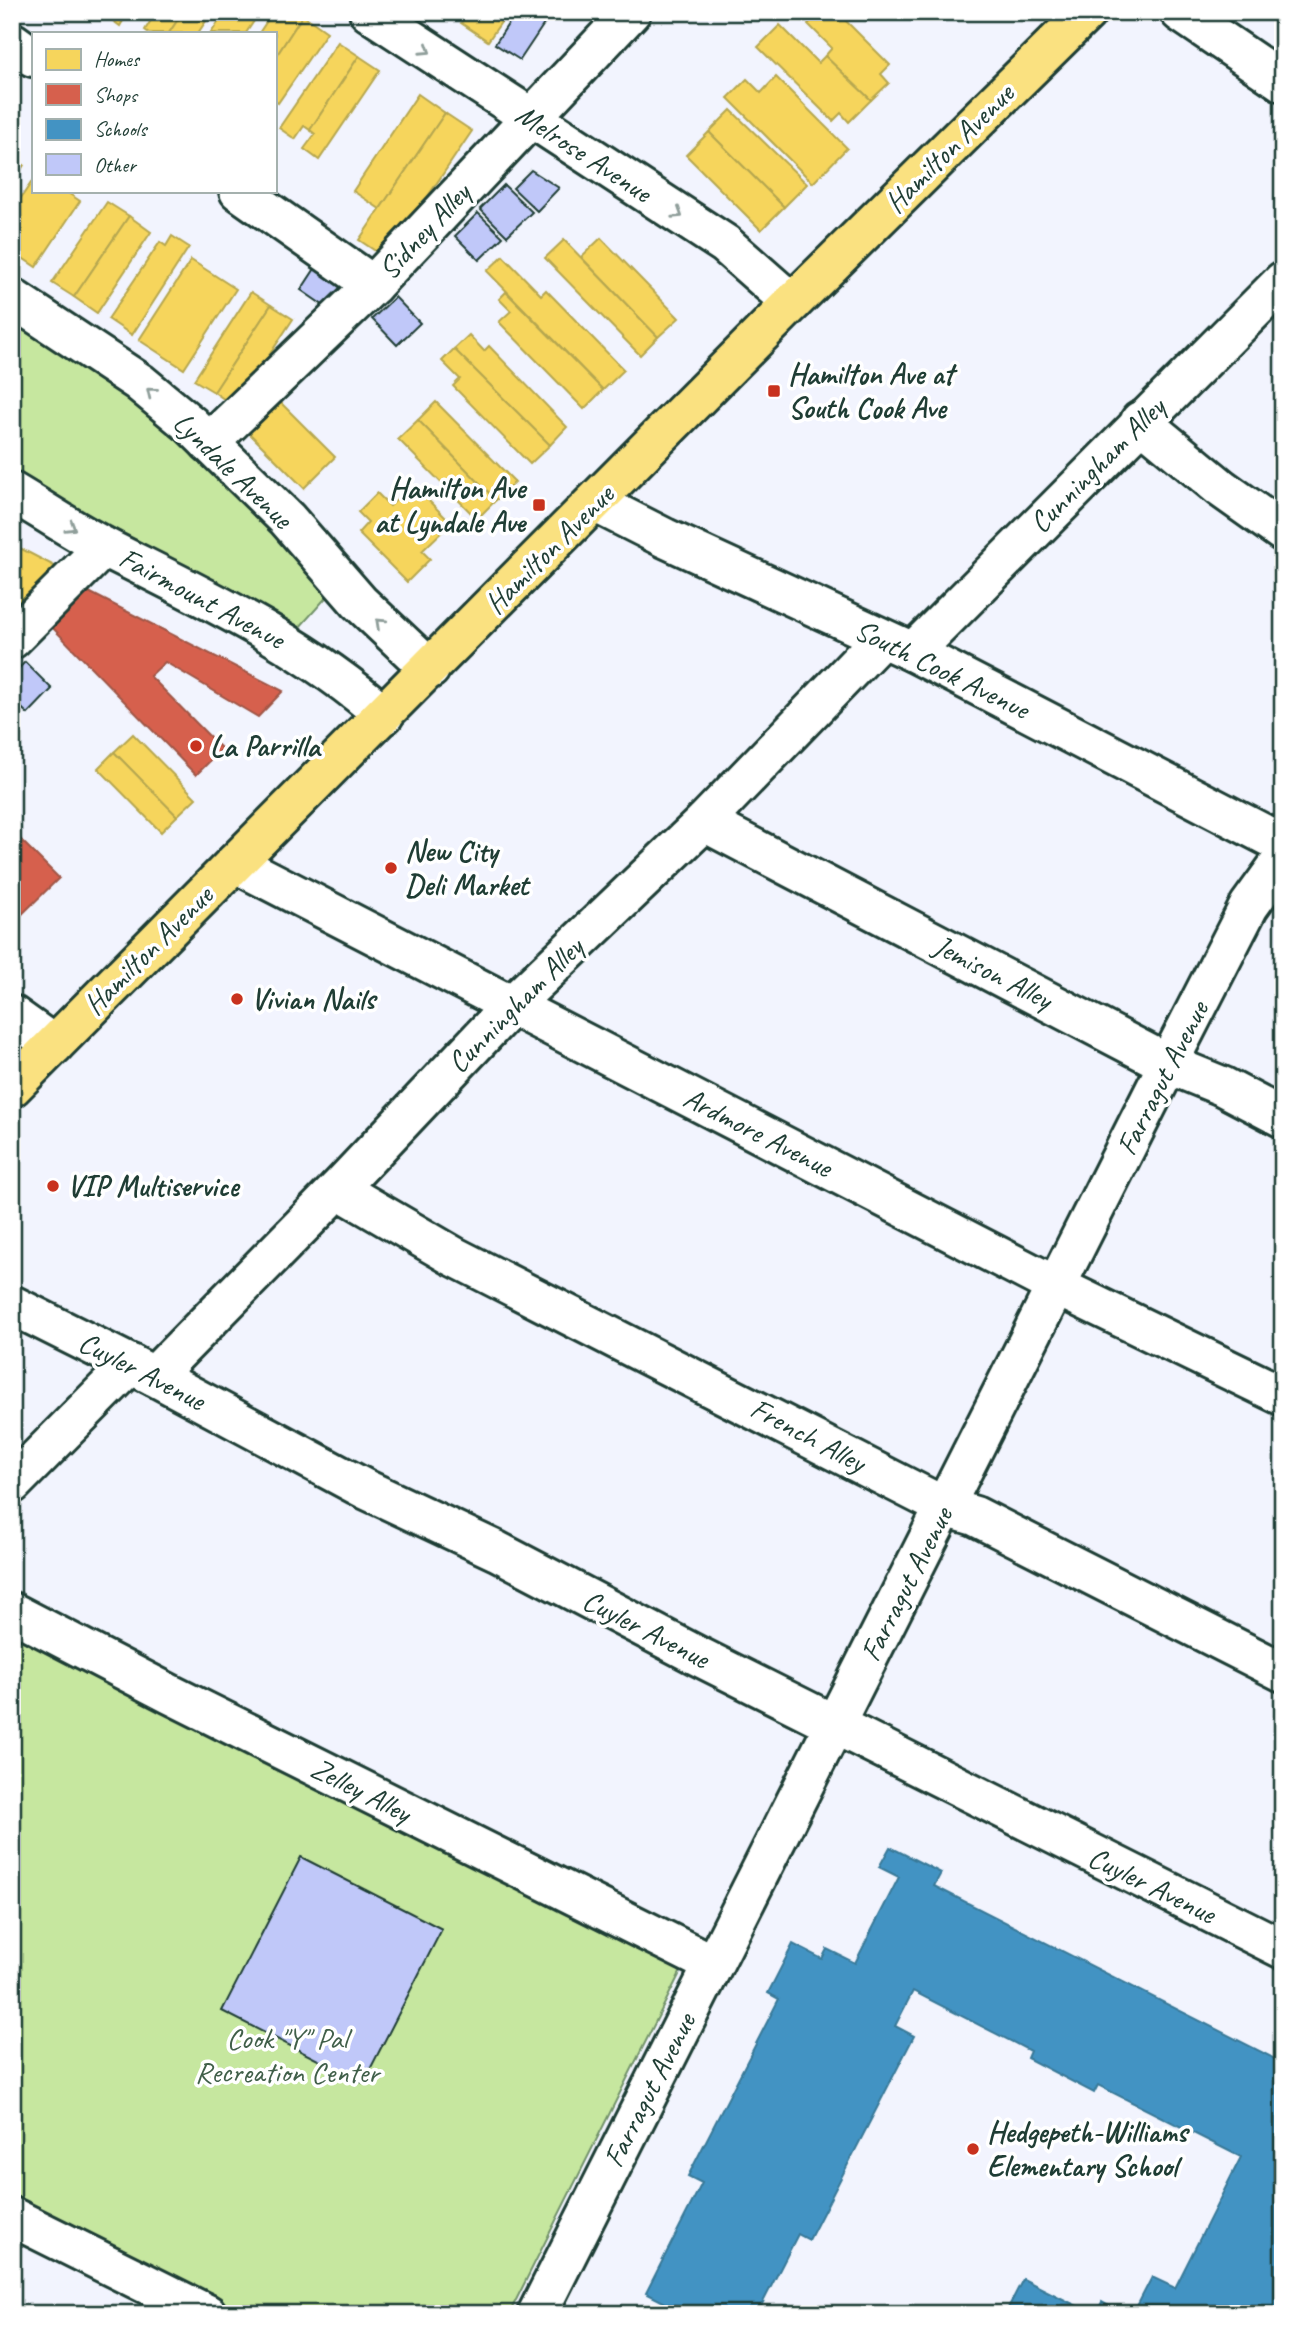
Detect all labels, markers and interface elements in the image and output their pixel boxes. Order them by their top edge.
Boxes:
legend [32,32,276,192]
one-way arrow [418,41,431,54]
text: Homes [94,46,141,72]
street label: Hamilton Avenue [876,74,1023,221]
text: Shops [94,82,139,108]
street label: Melrose Avenue [509,95,661,212]
text: Schools [94,116,148,142]
text: Other [94,152,137,178]
street label: Sidney Alley [370,173,480,287]
one-way arrow [670,206,683,218]
place label: Hamilton Ave at South Cook Ave [788,355,959,427]
marker: Hamilton Ave at South Cook Ave [766,383,782,399]
street label: Cunningham Alley [1021,387,1175,541]
one-way arrow [146,388,159,400]
street label: Lyndale Avenue [165,404,302,538]
place label: Hamilton Ave at Lyndale Ave [374,469,528,542]
street label: Hamilton Avenue [476,475,623,622]
marker: Hamilton Ave at Lyndale Ave [531,497,547,513]
one-way arrow [63,519,76,532]
street label: Fairmount Avenue [113,538,293,659]
street label: South Cook Avenue [848,610,1038,729]
one-way arrow [375,618,388,631]
place label: La Parrilla [210,727,322,765]
marker: La Parrilla [188,738,204,754]
place label: New City Deli Market [405,832,531,904]
marker: New City Deli Market [383,860,399,876]
street label: Hamilton Avenue [75,876,222,1023]
street label: Jemison Alley [926,925,1061,1019]
street label: Cunningham Alley [439,927,593,1081]
place label: Vivian Nails [251,980,378,1018]
marker: Vivian Nails [229,991,245,1007]
street label: Farragut Avenue [1107,993,1218,1161]
street label: Ardmore Avenue [677,1078,841,1187]
place label: VIP Multiservice [67,1167,240,1205]
marker: VIP Multiservice [45,1178,61,1194]
street label: Cuyler Avenue [72,1323,214,1420]
street label: French Alley [744,1389,875,1482]
street label: Farragut Avenue [851,1499,962,1667]
street label: Cuyler Avenue [576,1581,718,1678]
street label: Zelley Alley [305,1749,420,1832]
street label: Cuyler Avenue [1082,1838,1224,1933]
street label: Farragut Avenue [594,2005,705,2173]
park label: Cook "Y" Pal Recreation Center [195,2019,382,2091]
place label: Hedgepeth-Williams Elementary School [987,2113,1191,2185]
marker: Hedgepeth-Williams Elementary School [965,2141,981,2157]

